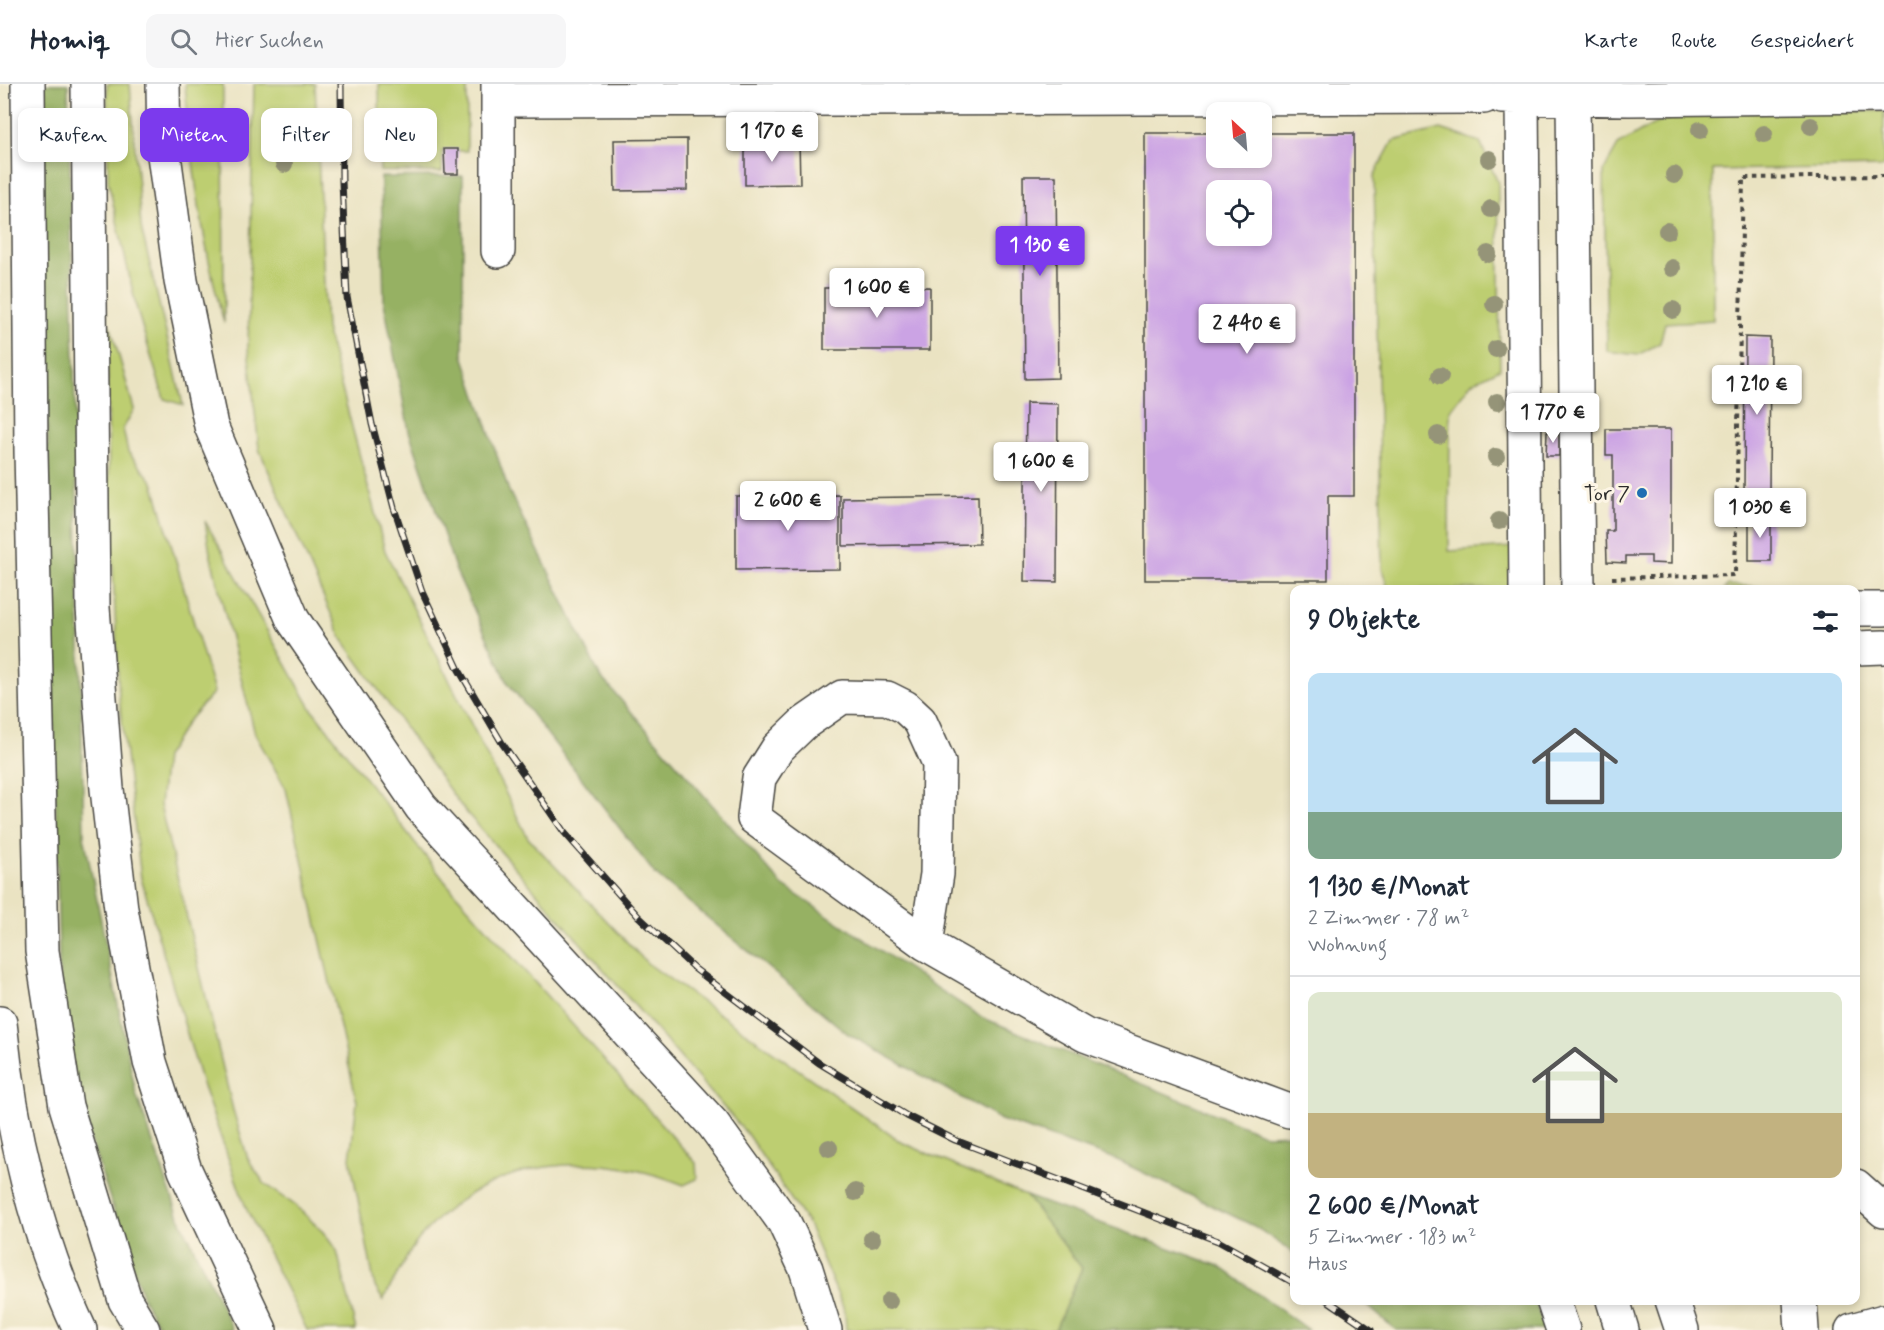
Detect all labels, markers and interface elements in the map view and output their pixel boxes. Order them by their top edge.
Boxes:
search box [146,14,566,68]
text: Homiq [30,23,110,60]
icon: search [167,25,200,58]
text: Hier suchen [215,27,324,55]
text: Karte [1585,27,1638,55]
text: Route [1671,27,1717,55]
text: Gespeichert [1750,27,1854,55]
north arrow [1206,102,1272,168]
map controls [1206,102,1272,246]
chip: Kaufen [18,108,128,162]
chip: Mieten [140,108,249,162]
chip: Filter [261,108,352,162]
chip: Neu [364,108,437,162]
pin: 1 170 € [717,112,827,163]
text: 1 170 € [740,118,804,145]
button: locate [1206,180,1272,246]
pin: 1 130 € [985,226,1095,277]
text: 1 130 € [1010,232,1070,259]
pin: 1 600 € [822,268,932,319]
text: 1 600 € [843,274,911,301]
pin: 2 440 € [1192,304,1302,355]
text: 2 440 € [1213,310,1281,337]
pin: 1 210 € [1702,365,1812,416]
text: 1 210 € [1726,371,1788,398]
pin: 1 770 € [1498,393,1608,444]
text: 1 770 € [1520,399,1586,426]
pin: 1 600 € [986,442,1096,493]
text: 1 600 € [1007,448,1075,475]
place label: Tor 7 [1584,480,1630,508]
pin: 2 600 € [733,481,843,532]
marker: Tor 7 [1635,486,1649,500]
text: 2 600 € [754,487,822,514]
pin: 1 030 € [1705,488,1815,539]
text: 1 030 € [1728,494,1792,521]
text: 9 Objekte [1308,604,1420,638]
icon: filters [1809,605,1842,638]
icon: home [1521,712,1629,820]
text: 1 130 €/Monat [1308,871,1470,905]
text: 2 Zimmer · 78 m² [1308,905,1469,932]
text: Wohnung [1308,932,1387,959]
icon: home [1521,1031,1629,1139]
text: 2 600 €/Monat [1308,1190,1479,1224]
text: 5 Zimmer · 183 m² [1308,1224,1476,1251]
text: Haus [1308,1251,1348,1278]

